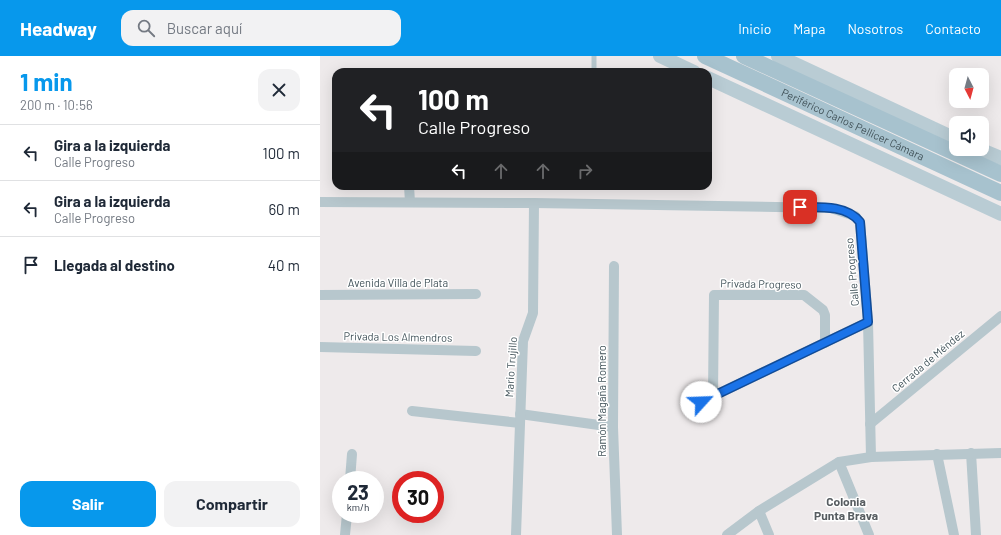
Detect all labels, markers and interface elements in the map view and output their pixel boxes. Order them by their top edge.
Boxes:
search box [121,10,401,46]
text: Headway [20,17,97,40]
icon: search [135,17,157,39]
text: Buscar aquí [167,19,242,37]
text: Inicio [738,20,771,37]
text: Mapa [793,20,825,37]
text: Nosotros [847,20,903,37]
text: Contacto [925,20,981,37]
text: 1 min [20,67,73,96]
north arrow [949,68,989,108]
map controls [949,68,989,156]
button: close [258,69,300,111]
text: 100 m [418,82,489,116]
icon: left [352,84,404,136]
street label: Periférico Carlos Pellicer Cámara [780,85,927,163]
text: 200 m · 10:56 [20,97,93,113]
text: Calle Progreso [418,116,530,138]
button: sound [949,116,989,156]
text: Gira a la izquierda [54,136,170,154]
icon: left [20,142,42,164]
text: 100 m [262,144,300,162]
text: Calle Progreso [54,154,135,170]
icon: left [448,160,470,182]
icon: ahead [490,160,512,182]
icon: ahead [532,160,554,182]
icon: right [574,160,596,182]
pin [783,190,817,224]
text: Gira a la izquierda [54,192,170,210]
icon: arrive [789,196,811,218]
icon: left [20,198,42,220]
text: 60 m [268,200,300,218]
text: Calle Progreso [54,210,135,226]
street label: Calle Progreso [842,237,861,307]
icon: arrive [20,254,42,276]
text: Llegada al destino [54,256,175,274]
text: 40 m [268,256,300,274]
street label: Avenida Villa de Plata [348,276,448,289]
street label: Privada Progreso [720,276,802,291]
street label: Cerrada de Méndez [889,327,967,395]
street label: Privada Los Almendros [344,329,453,344]
street label: Mario Trujillo [502,336,519,398]
street label: Ramón Magaña Romero [595,345,608,457]
position arrow [680,381,722,423]
speed limit sign: 30 [392,471,444,523]
text: 23 [347,480,369,504]
button: Salir [20,481,156,527]
button: Compartir [164,481,300,527]
district label: Colonia Punta Brava [814,494,878,522]
text: km/h [347,501,369,513]

